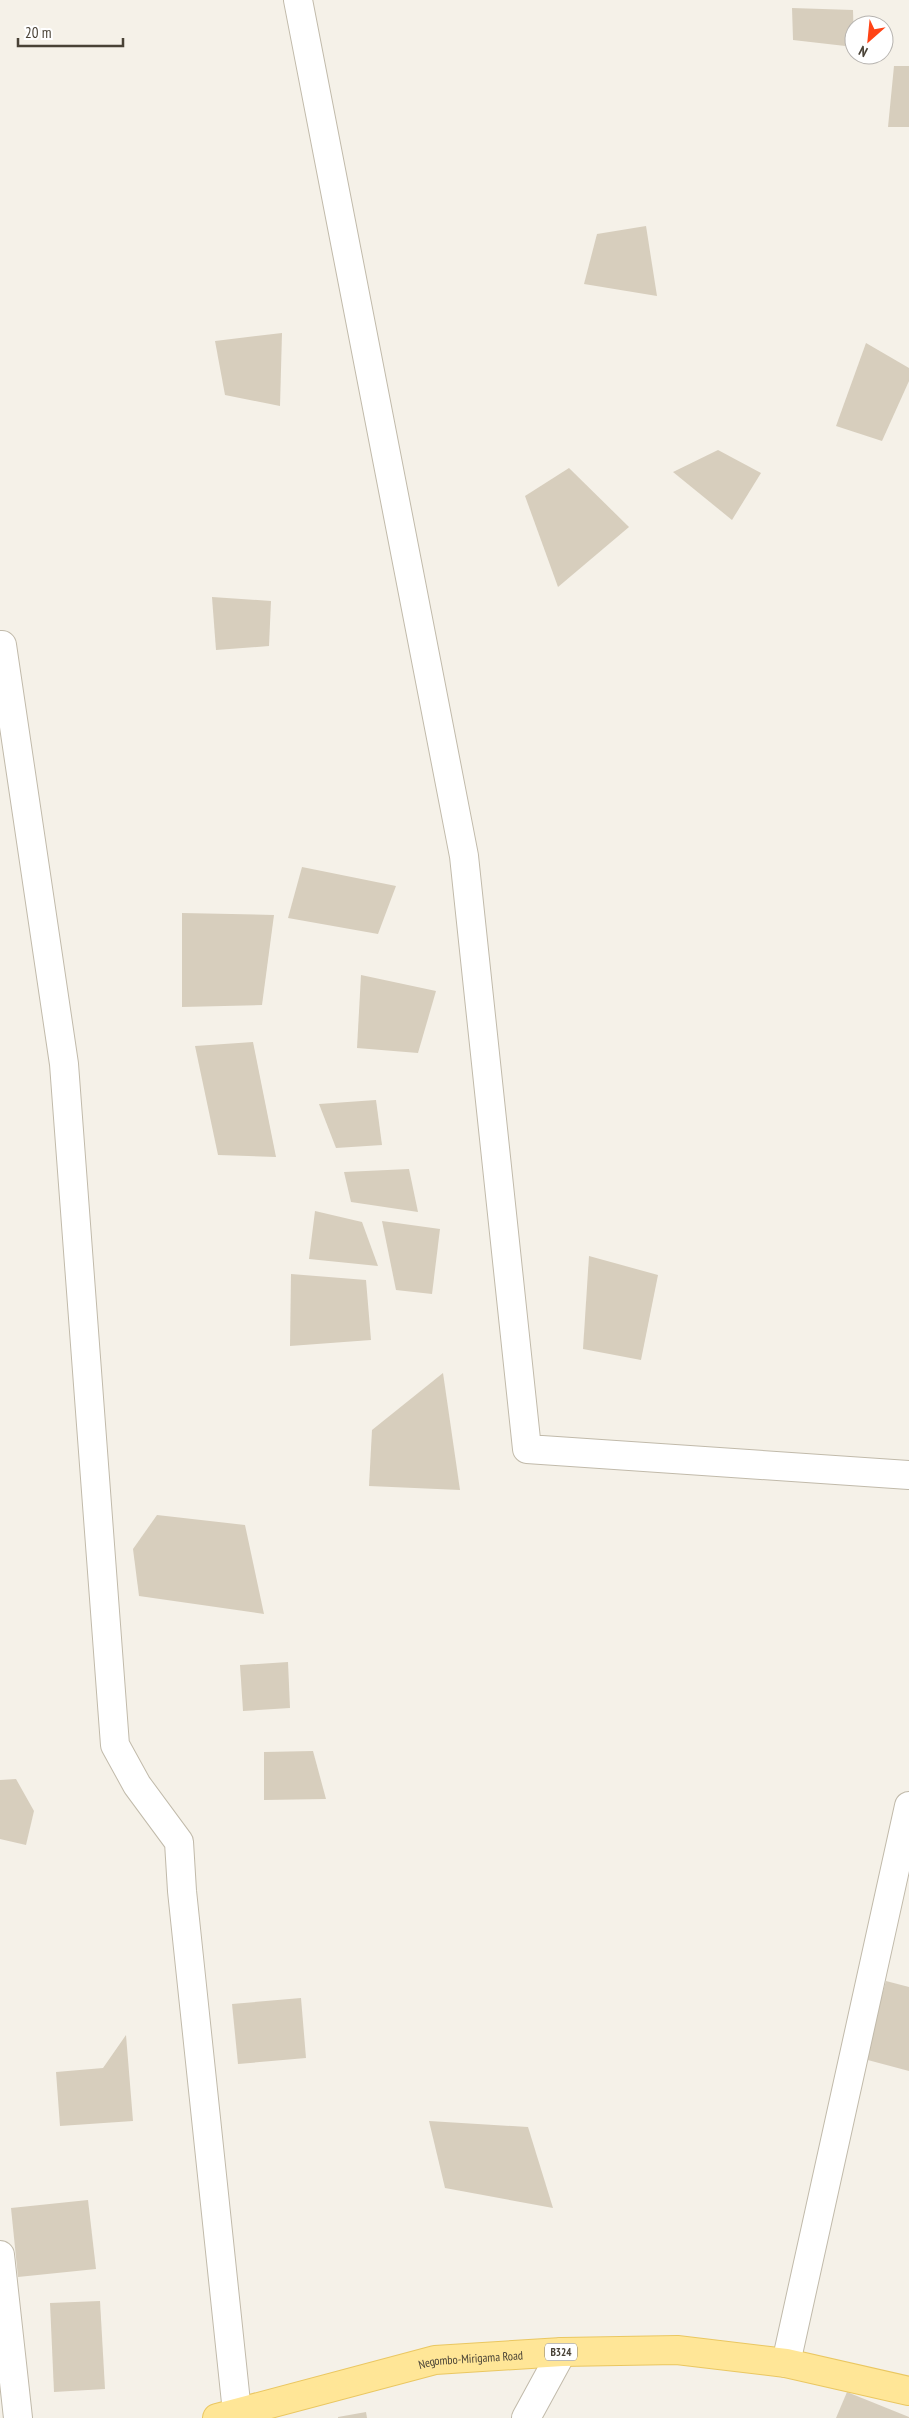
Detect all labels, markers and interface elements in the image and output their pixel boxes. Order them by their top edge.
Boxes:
scale bar [18,15,122,47]
north arrow [844,15,894,65]
text: 20 m [25,23,51,42]
text: N [856,42,871,61]
road number: B324 [545,2344,577,2360]
street label: Negombo-Mirigama Road [416,2347,523,2372]

